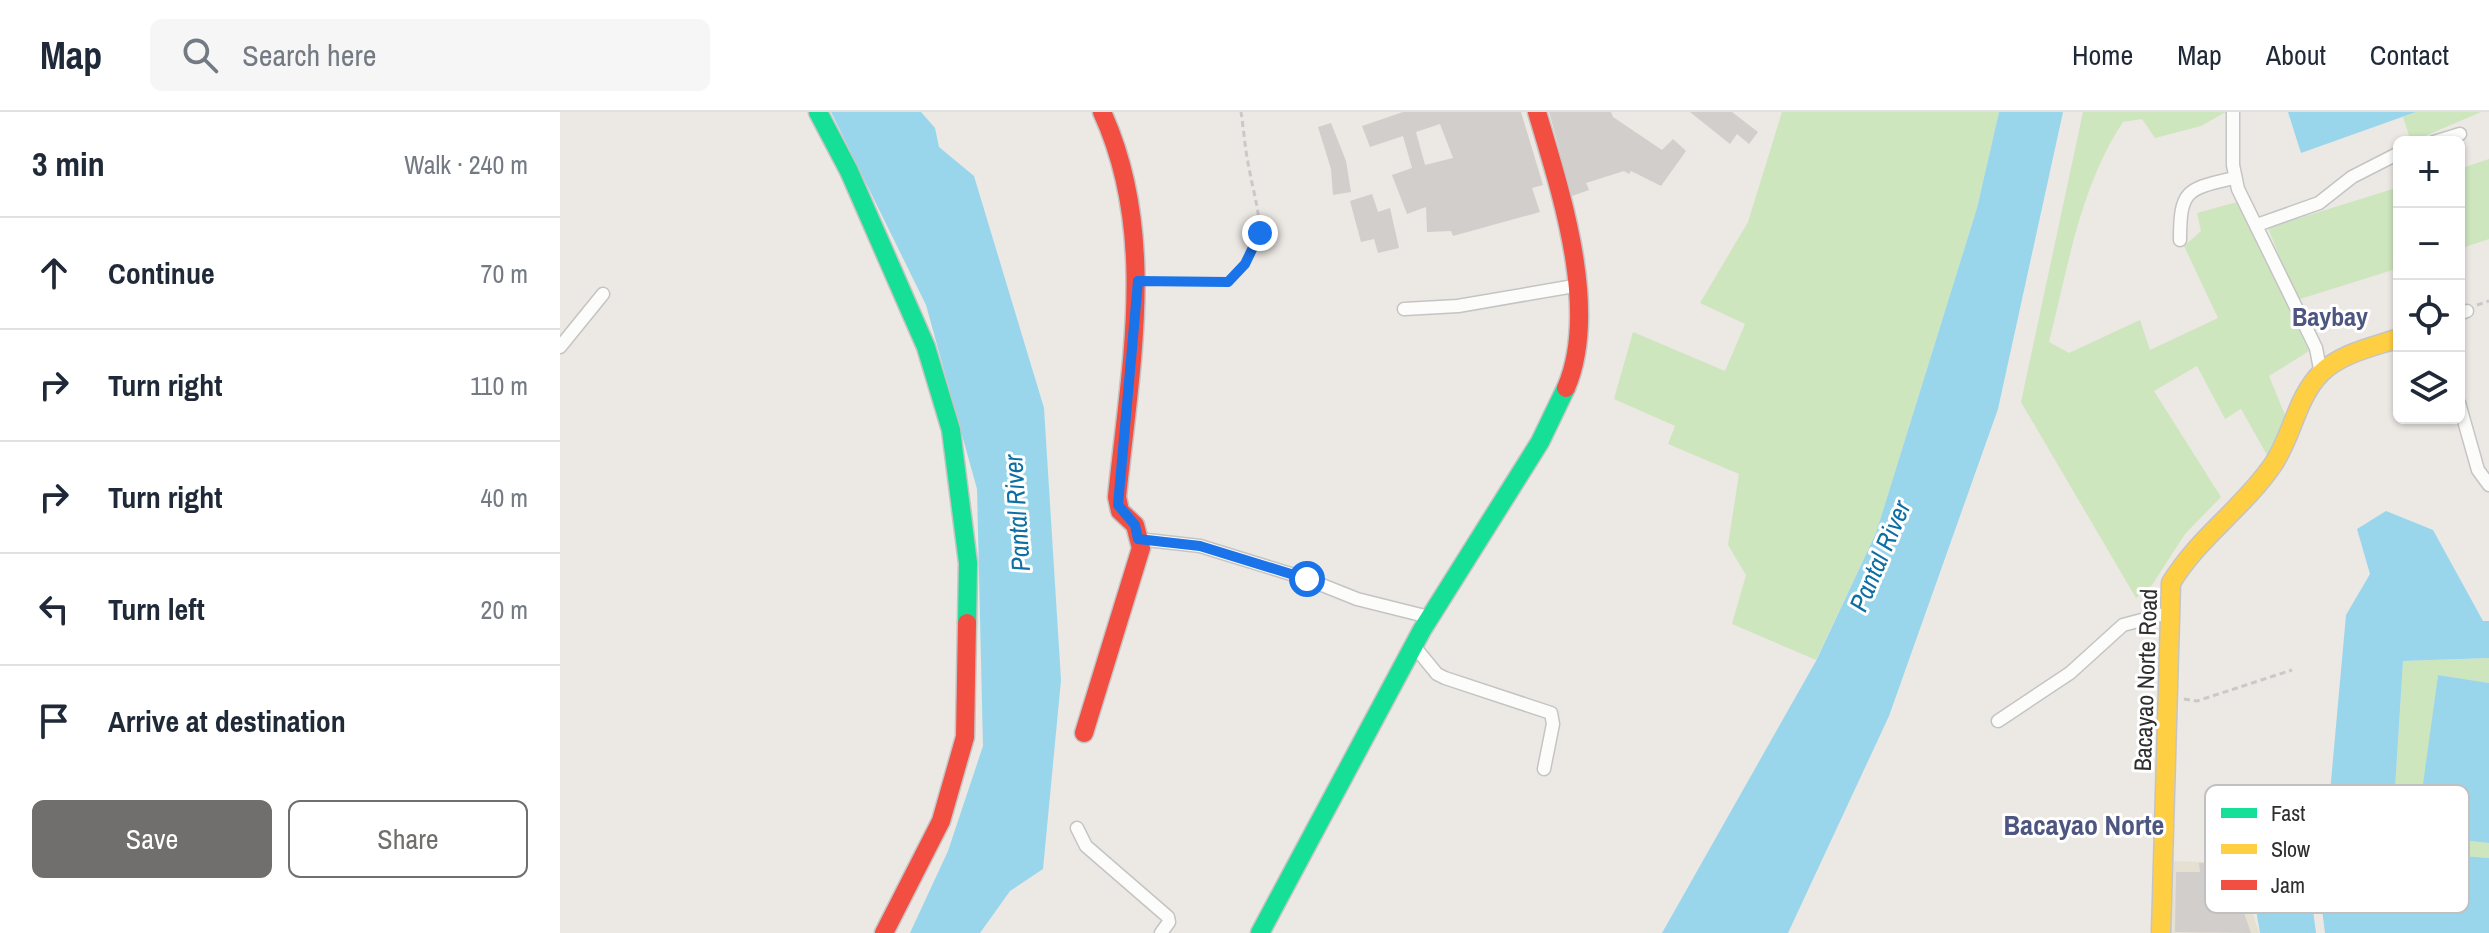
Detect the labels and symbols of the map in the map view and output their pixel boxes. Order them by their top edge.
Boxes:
route end [1242,215,1278,251]
district label: Baybay [2292,299,2368,334]
water label: Pantal River [995,452,1038,573]
water label: Pantal River [1841,494,1919,617]
route start [1289,561,1325,597]
street label: Bacayao Norte Road [2126,588,2164,772]
legend [2205,785,2469,913]
text: Fast [2271,798,2305,828]
district label: Bacayao Norte [2004,806,2164,844]
text: Slow [2271,834,2310,864]
text: Jam [2271,870,2305,900]

